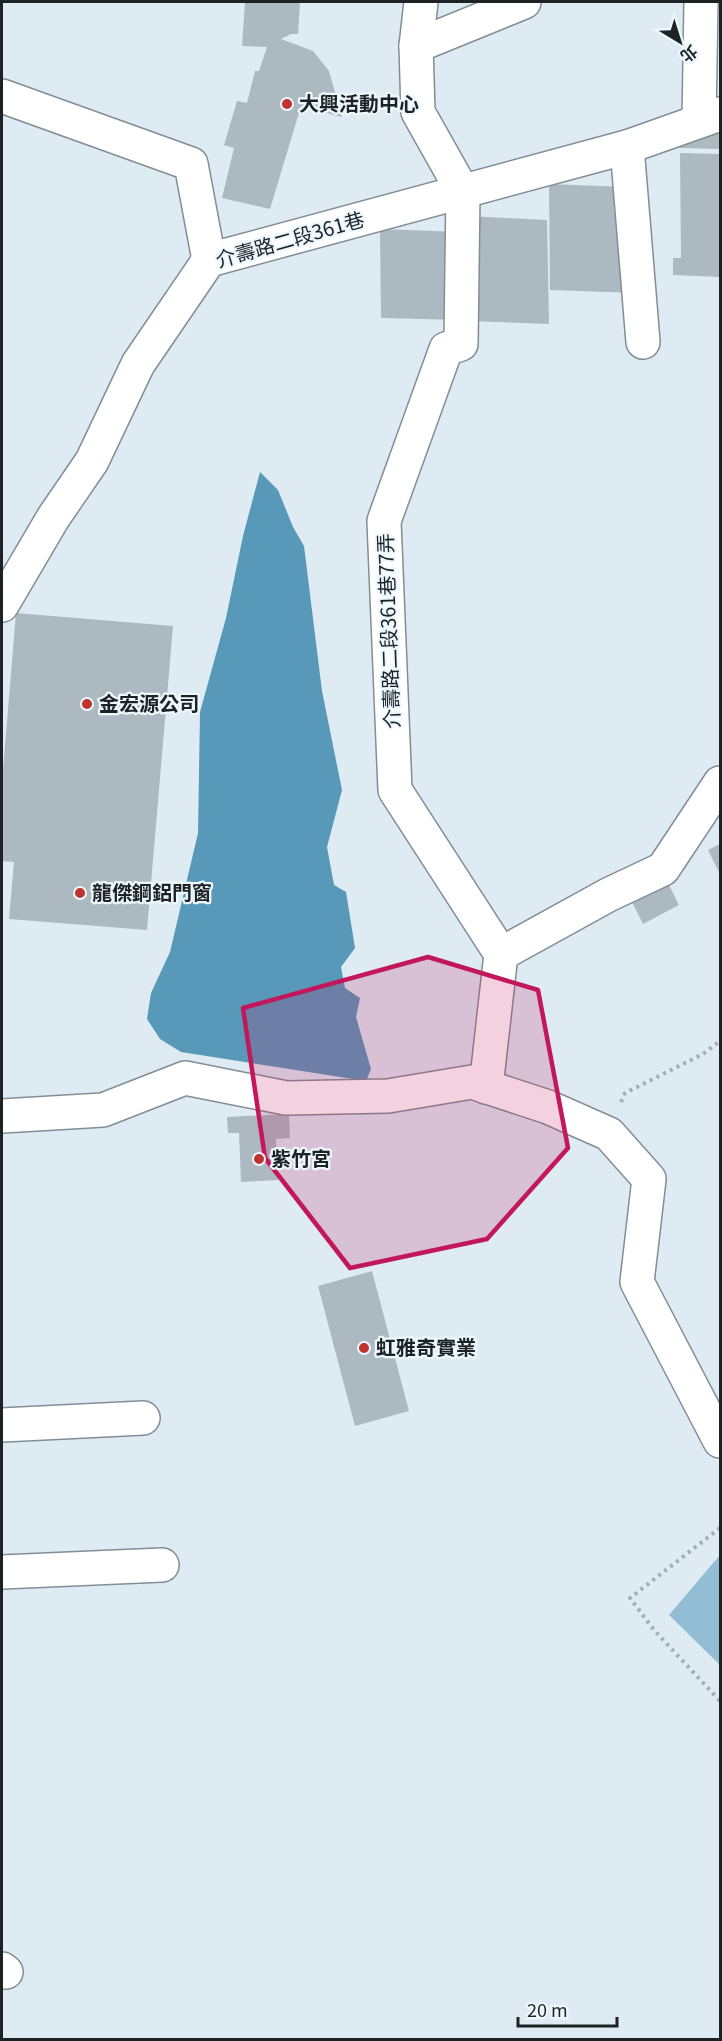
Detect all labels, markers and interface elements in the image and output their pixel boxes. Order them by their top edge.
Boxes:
north arrow [650,12,710,72]
text: 北 [676,40,704,69]
place label: 大興活動中心 [299,88,419,117]
marker: 大興活動中心 [280,97,294,111]
street label: 介壽路二段361巷 [212,203,367,274]
street label: 介壽路二段361巷77弄 [370,533,405,729]
place label: 金宏源公司 [99,688,199,717]
marker: 金宏源公司 [80,697,94,711]
place label: 龍傑鋼鋁門窗 [92,877,212,906]
marker: 龍傑鋼鋁門窗 [73,886,87,900]
place label: 紫竹宮 [271,1143,331,1172]
marker: 紫竹宮 [252,1152,266,1166]
place label: 虹雅奇實業 [376,1332,476,1361]
marker: 虹雅奇實業 [357,1341,371,1355]
scale bar [518,1990,617,2028]
text: 20 m [527,1996,568,2022]

